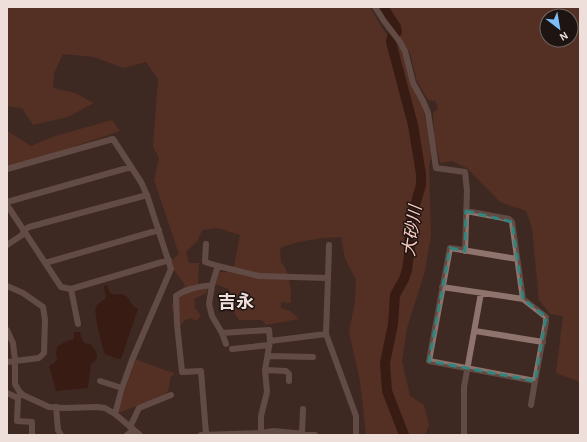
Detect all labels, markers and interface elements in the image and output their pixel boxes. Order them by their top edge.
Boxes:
north arrow [539,8,579,48]
text: N [558,29,570,43]
water label: 大砂川 [399,202,424,257]
district label: 吉永 [218,292,254,312]

